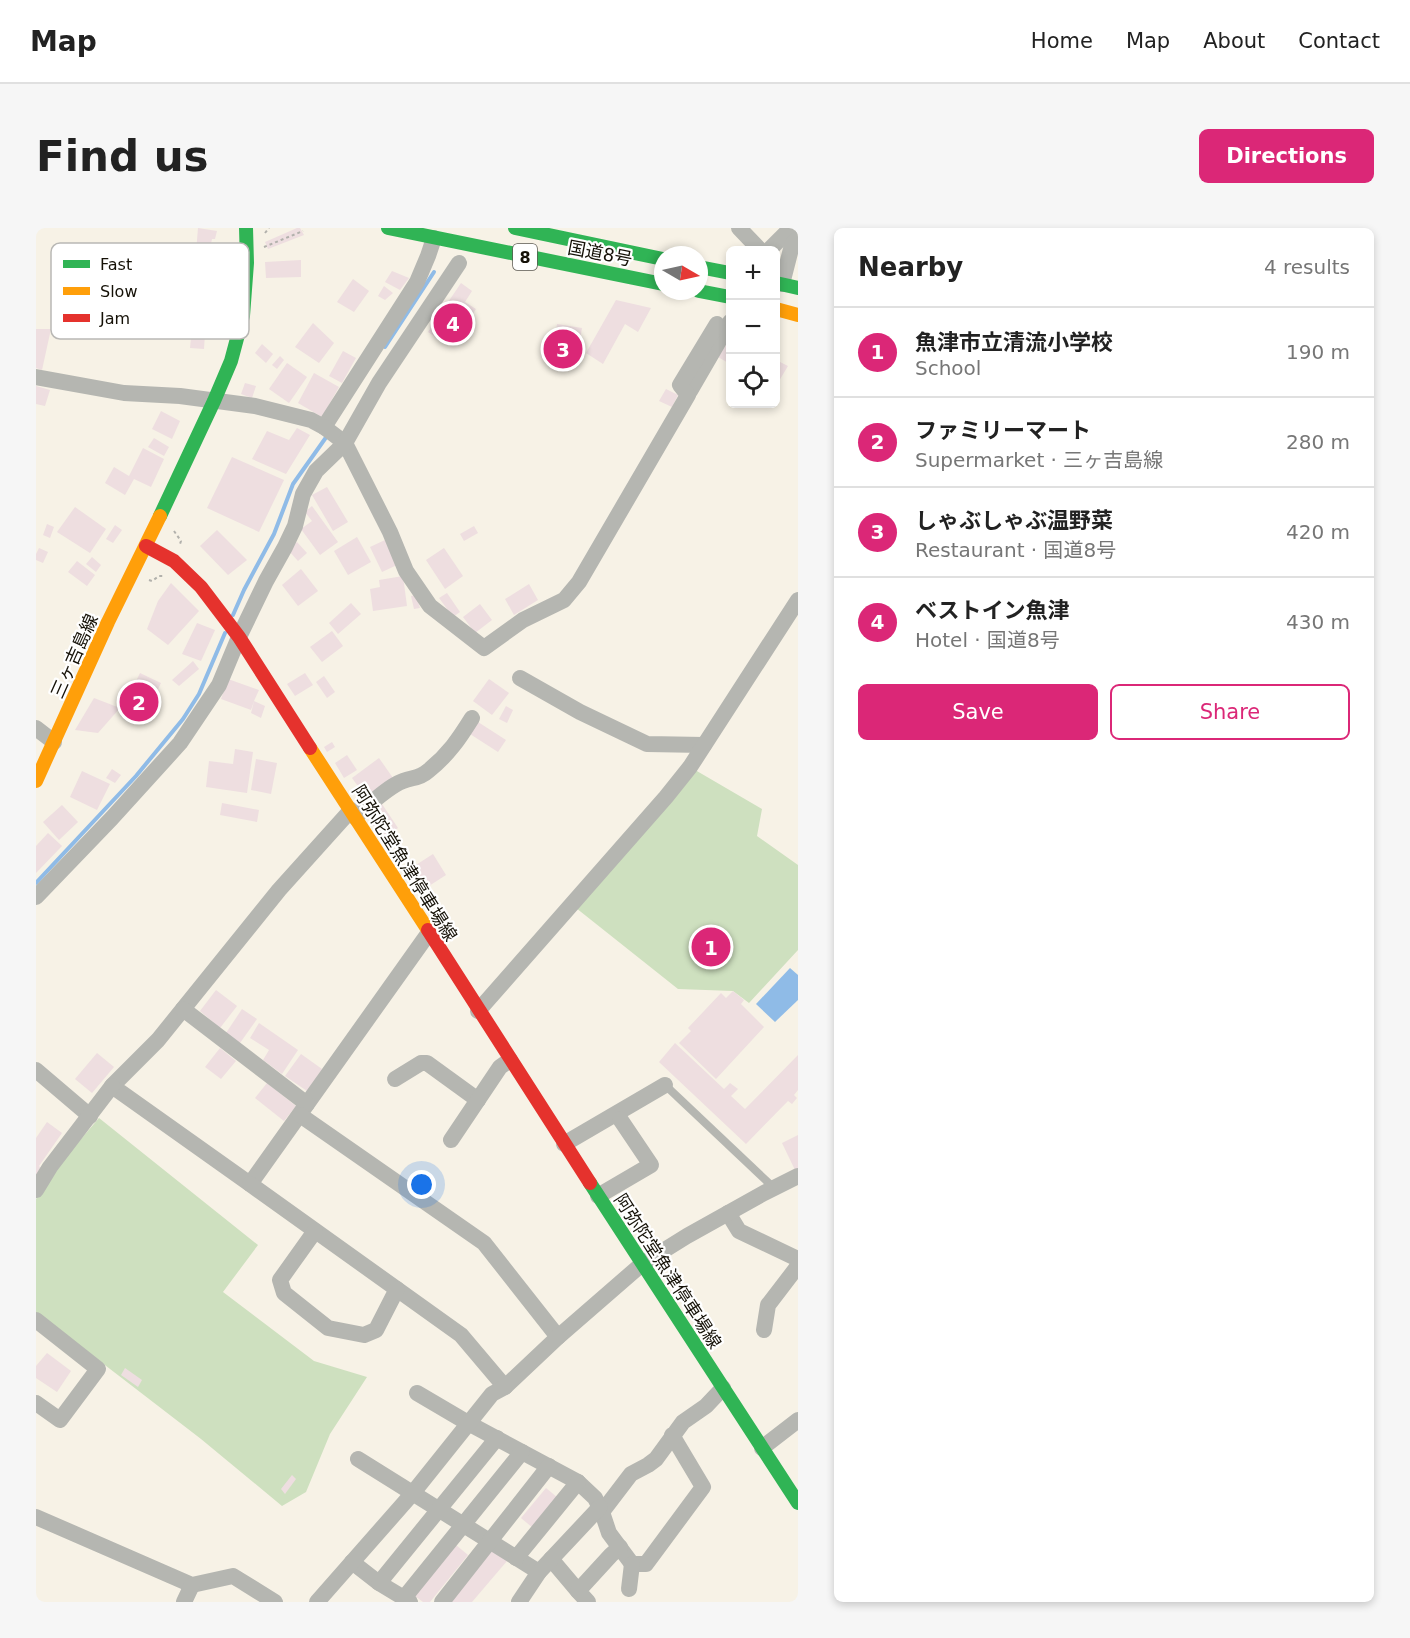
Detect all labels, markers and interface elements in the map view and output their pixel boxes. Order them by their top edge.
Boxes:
text: Map [30,25,97,58]
text: Home [1031,29,1093,53]
text: Map [1126,29,1170,53]
text: About [1203,29,1265,53]
text: Contact [1298,29,1380,53]
button: Directions [1199,129,1374,183]
text: Find us [36,132,209,181]
street label: 国道8号 [566,236,634,270]
legend [51,243,249,339]
road number: 8 [513,244,537,270]
north arrow [654,246,708,300]
map controls [726,246,780,408]
button: + [726,246,780,300]
text: Nearby [858,252,963,282]
text: Fast [100,255,132,274]
text: 4 results [1264,255,1350,279]
text: Slow [100,282,137,301]
pin: 4 [434,300,472,346]
button: − [726,300,780,354]
text: Jam [99,309,130,328]
pin: 3 [544,326,582,372]
text: 魚津市立清流小学校 [915,330,1113,355]
text: 1 [871,340,884,364]
text: 190 m [1286,340,1350,364]
button: locate [726,354,780,408]
text: School [915,356,981,380]
text: ファミリーマート [915,418,1091,443]
text: 2 [871,430,884,454]
text: 280 m [1286,430,1350,454]
text: Supermarket · 三ヶ吉島線 [915,448,1163,472]
text: しゃぶしゃぶ温野菜 [915,508,1113,533]
text: 3 [871,520,884,544]
text: 420 m [1286,520,1350,544]
text: Restaurant · 国道8号 [915,538,1116,562]
text: ベストイン魚津 [915,598,1069,623]
text: 4 [871,610,884,634]
text: 430 m [1286,610,1350,634]
street label: 三ヶ吉島線 [46,611,102,701]
text: Hotel · 国道8号 [915,628,1060,652]
pin: 2 [120,680,158,724]
button: Save [858,684,1098,740]
button: Share [1110,684,1350,740]
street label: 阿弥陀堂魚津停車場線 [348,781,462,945]
pin: 1 [692,924,730,970]
your location [407,1170,436,1199]
street label: 阿弥陀堂魚津停車場線 [610,1190,726,1352]

